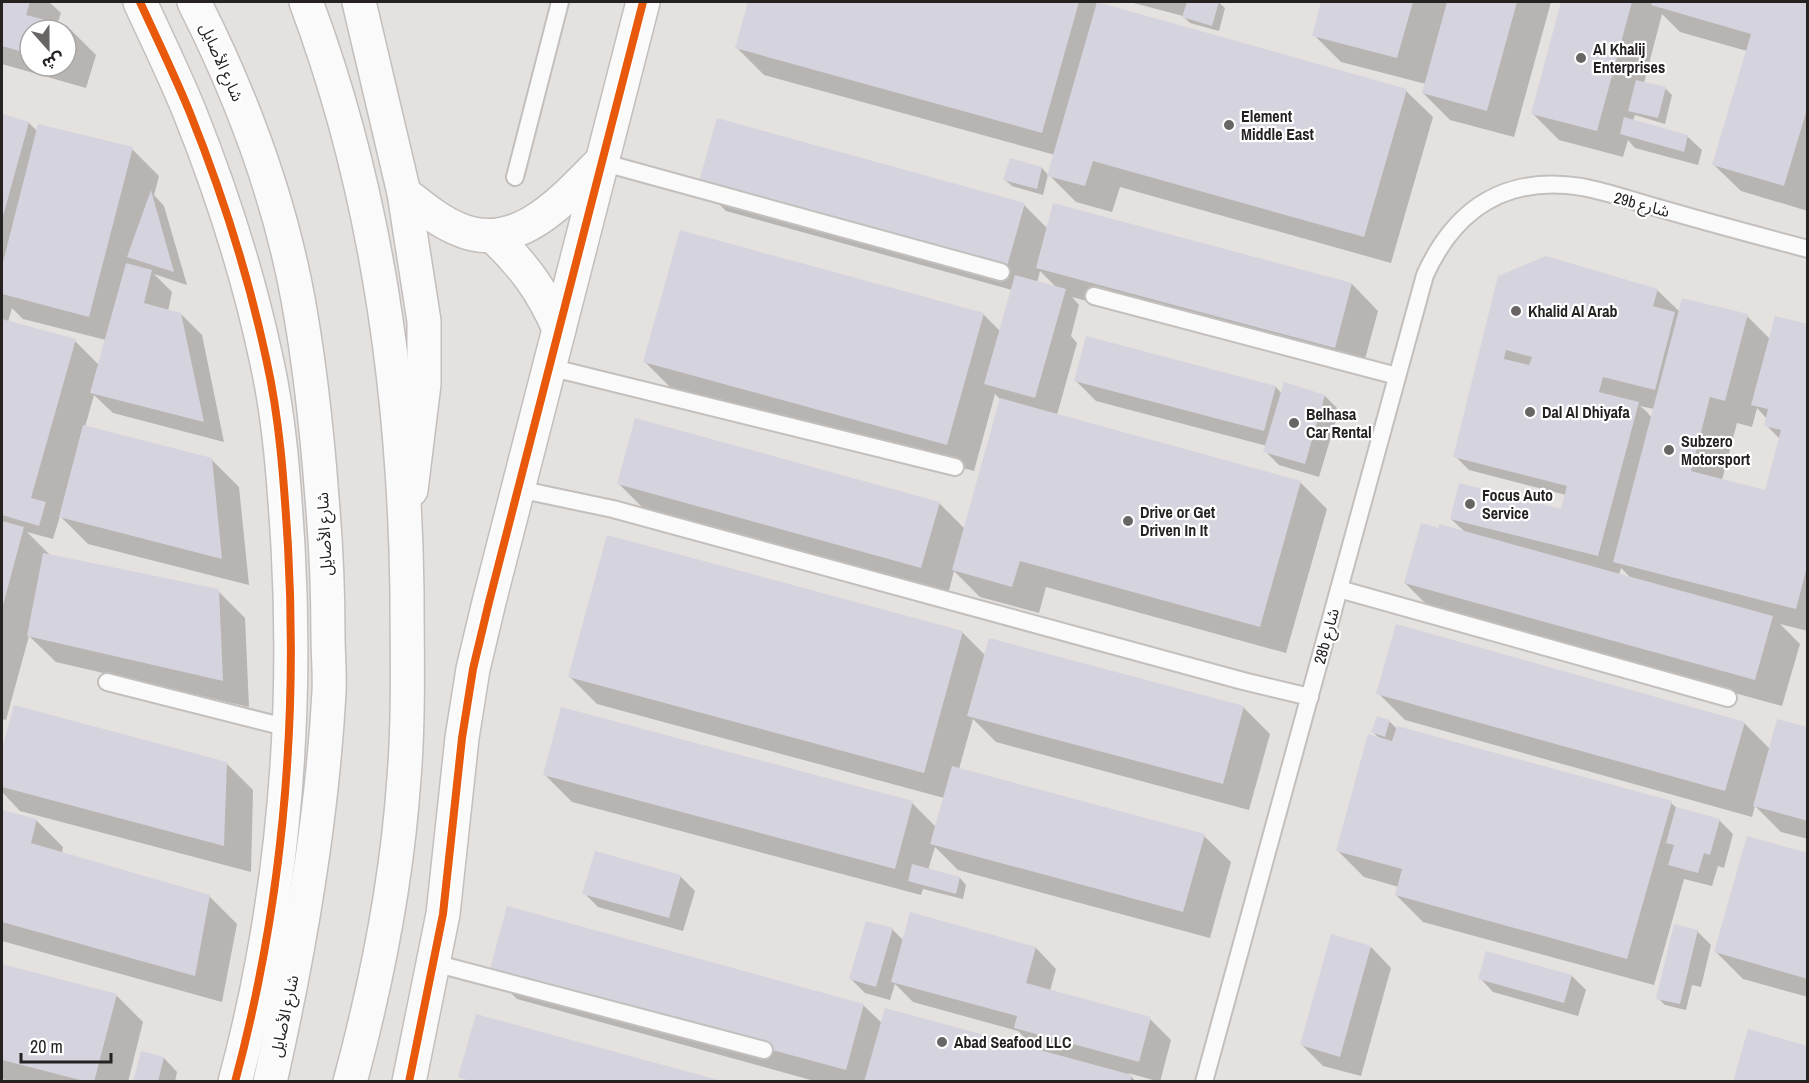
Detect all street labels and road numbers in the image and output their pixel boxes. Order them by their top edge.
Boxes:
street label: شارع الأصايل [193,19,249,105]
street label: 29b شارع [1611,186,1672,224]
street label: شارع الأصايل [311,492,339,576]
street label: 28b شارع [1308,606,1346,667]
street label: شارع الأصايل [265,973,305,1060]

